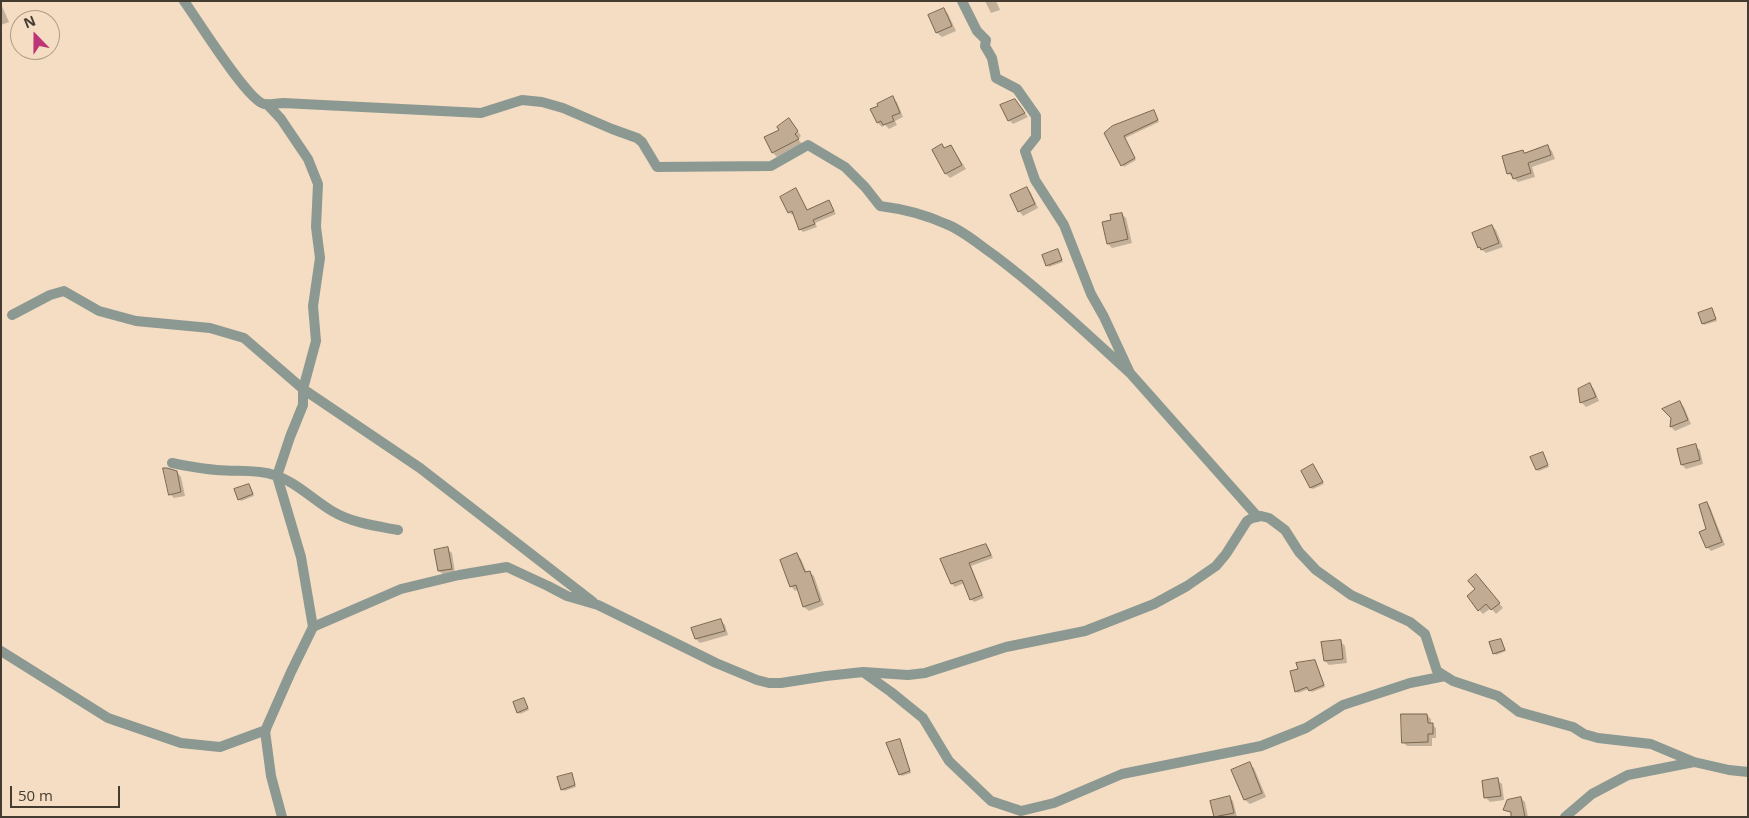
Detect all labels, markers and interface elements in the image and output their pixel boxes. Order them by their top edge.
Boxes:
north arrow [10,10,60,60]
text: N [21,11,38,33]
scale bar [12,776,122,808]
text: 50 m [18,785,53,805]

